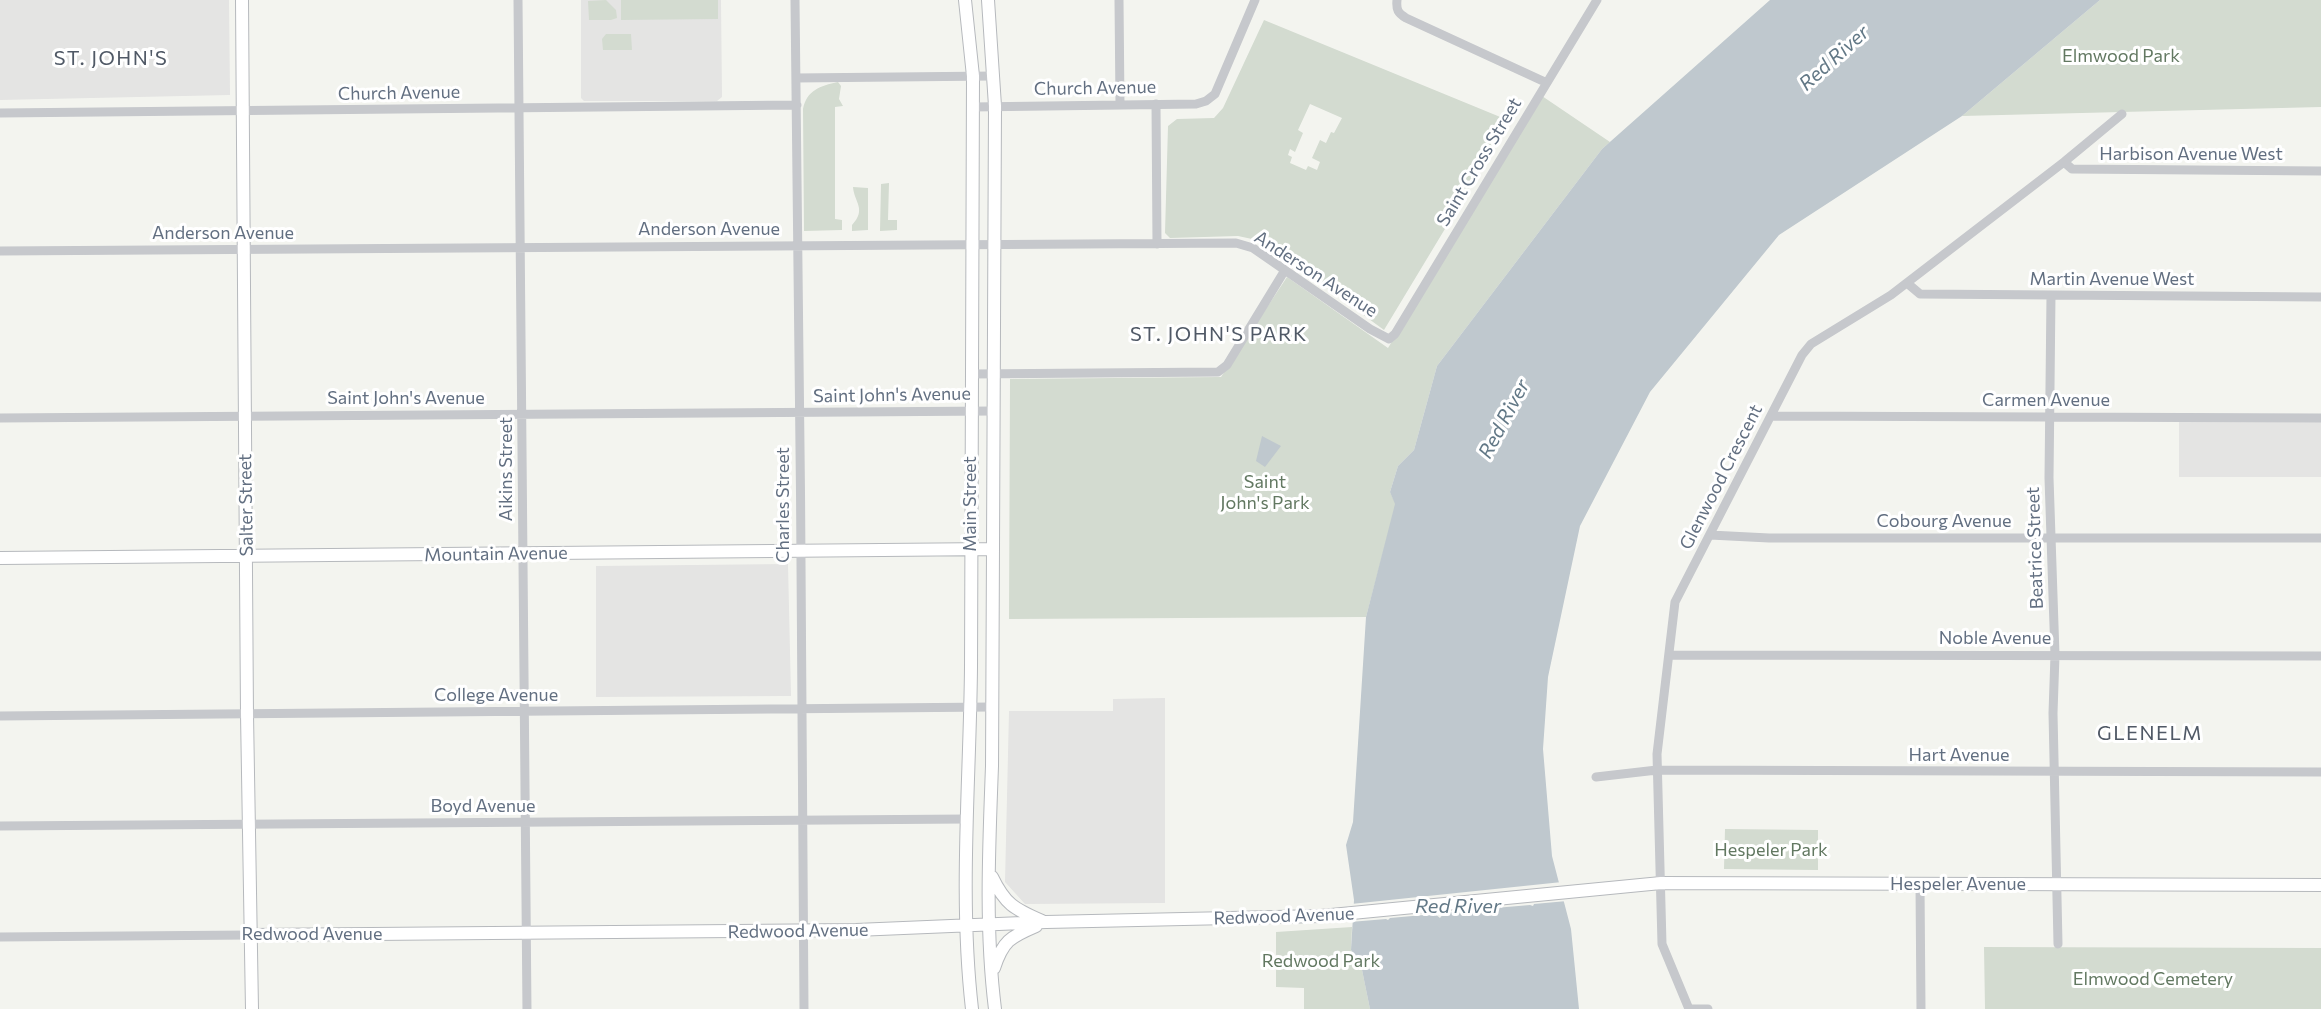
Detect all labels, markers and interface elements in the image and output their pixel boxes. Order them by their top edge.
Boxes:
water label: Red River [1794,20,1874,96]
park label: Elmwood Park [2062,45,2180,67]
district label: ST. JOHN'S [54,46,168,70]
street label: Church Avenue [1034,76,1156,100]
street label: Church Avenue [338,81,460,105]
street label: Saint Cross Street [1432,94,1526,230]
street label: Harbison Avenue West [2099,143,2283,165]
street label: Anderson Avenue [638,218,780,240]
street label: Anderson Avenue [152,222,294,244]
street label: Anderson Avenue [1250,226,1382,322]
street label: Martin Avenue West [2030,268,2194,290]
district label: ST. JOHN'S PARK [1130,322,1308,346]
water label: Red River [1473,375,1535,463]
street label: Saint John's Avenue [813,383,971,407]
street label: Saint John's Avenue [327,387,485,409]
street label: Carmen Avenue [1982,389,2110,411]
street label: Glenwood Crescent [1675,401,1767,553]
street label: Aikins Street [495,417,517,521]
street label: Charles Street [772,447,794,563]
street label: Salter Street [234,453,258,557]
street label: Main Street [959,456,981,552]
park label: Saint John's Park [1220,471,1310,514]
street label: Beatrice Street [2022,486,2048,610]
street label: Cobourg Avenue [1877,510,2011,532]
street label: Mountain Avenue [424,542,568,566]
street label: Noble Avenue [1939,627,2051,649]
street label: College Avenue [434,684,558,706]
district label: GLENELM [2097,721,2203,745]
street label: Hart Avenue [1909,744,2009,766]
street label: Boyd Avenue [431,795,535,817]
park label: Hespeler Park [1714,839,1828,861]
street label: Hespeler Avenue [1890,873,2026,895]
water label: Red River [1415,894,1501,918]
street label: Redwood Avenue [1213,903,1355,929]
street label: Redwood Avenue [727,919,869,943]
street label: Redwood Avenue [242,923,382,945]
park label: Redwood Park [1262,950,1380,972]
park label: Elmwood Cemetery [2073,968,2233,990]

